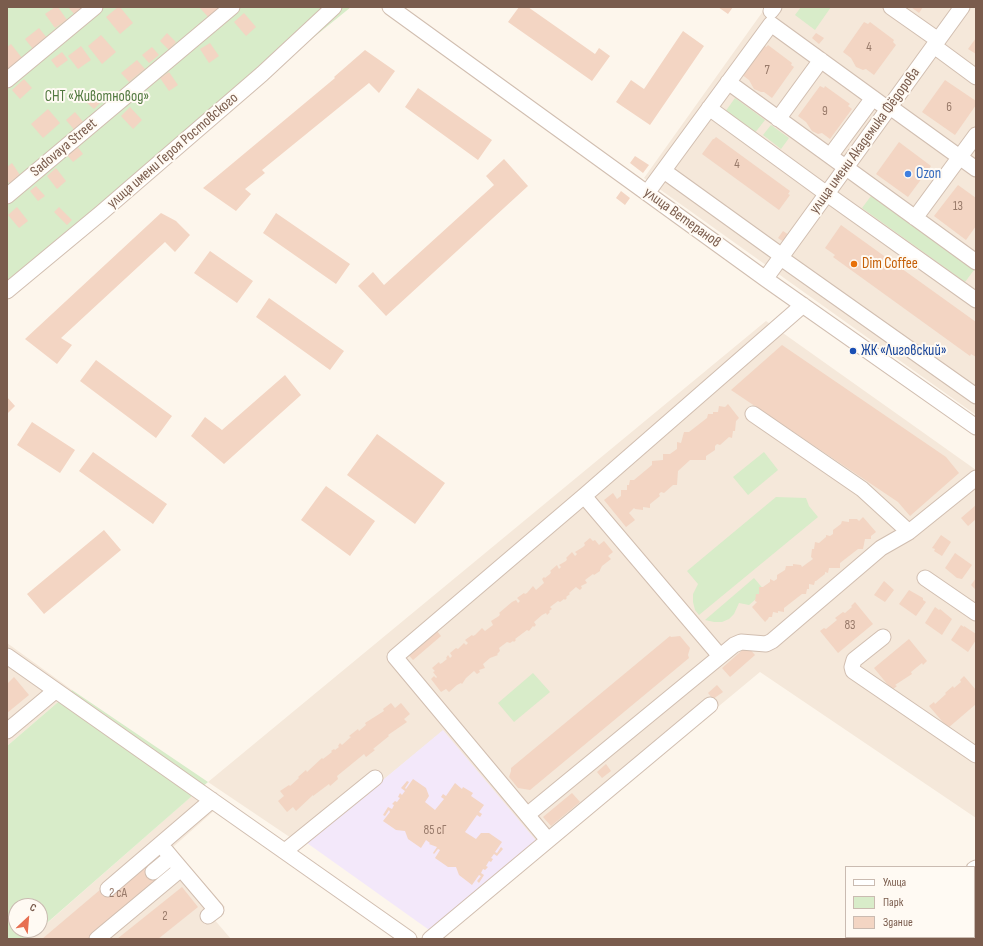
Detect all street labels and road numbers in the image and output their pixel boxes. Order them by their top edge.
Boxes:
street label: улица имени Академика Фёдорова [806,64,924,218]
street label: улица имени Героя Ростовского [104,89,242,213]
street label: Sadovaya Street [27,115,101,181]
street label: улица Ветеранов [640,184,724,252]

